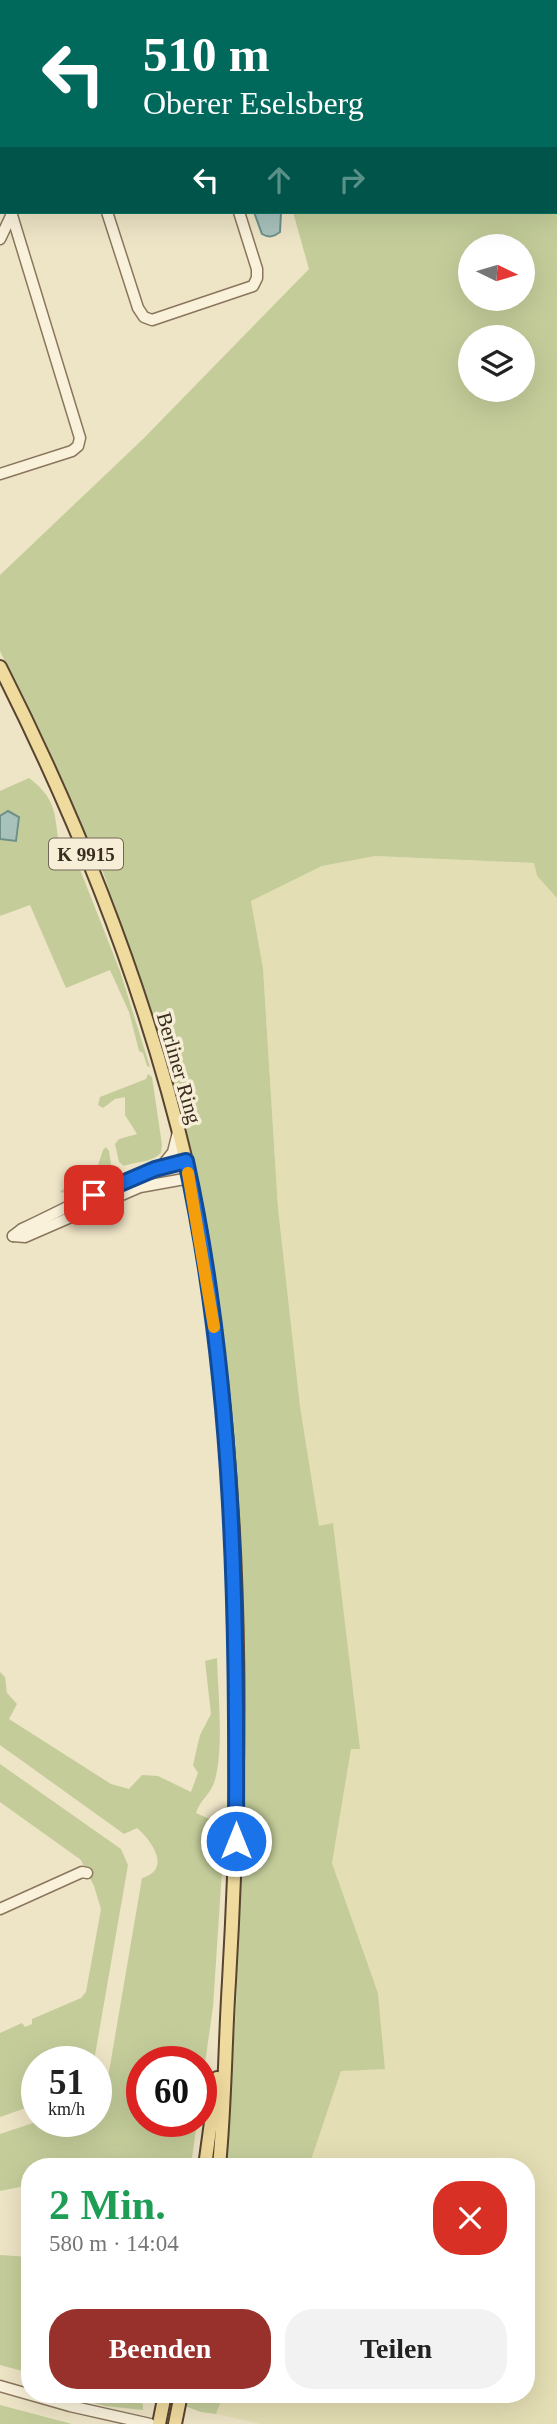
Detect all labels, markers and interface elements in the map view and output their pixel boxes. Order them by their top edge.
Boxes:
text: 510 m [143,27,270,82]
icon: left [28,28,119,119]
text: Oberer Eselsberg [143,85,364,121]
icon: left [187,161,225,199]
icon: ahead [260,161,298,199]
icon: right [333,161,371,199]
north arrow [458,234,536,312]
map controls [458,234,535,402]
button: layers [458,325,535,402]
road number: K 9915 [49,838,123,870]
street label: Berliner Ring [152,1009,207,1127]
pin [64,1165,124,1225]
icon: arrive [75,1176,113,1214]
position arrow [199,1804,273,1878]
speed limit sign: 60 [126,2046,217,2137]
text: 51 [49,2063,84,2102]
text: km/h [48,2099,85,2119]
button: close [433,2181,507,2255]
text: 2 Min. [49,2182,166,2228]
text: 580 m · 14:04 [49,2231,179,2256]
button: Beenden [49,2309,271,2389]
button: Teilen [285,2309,507,2389]

